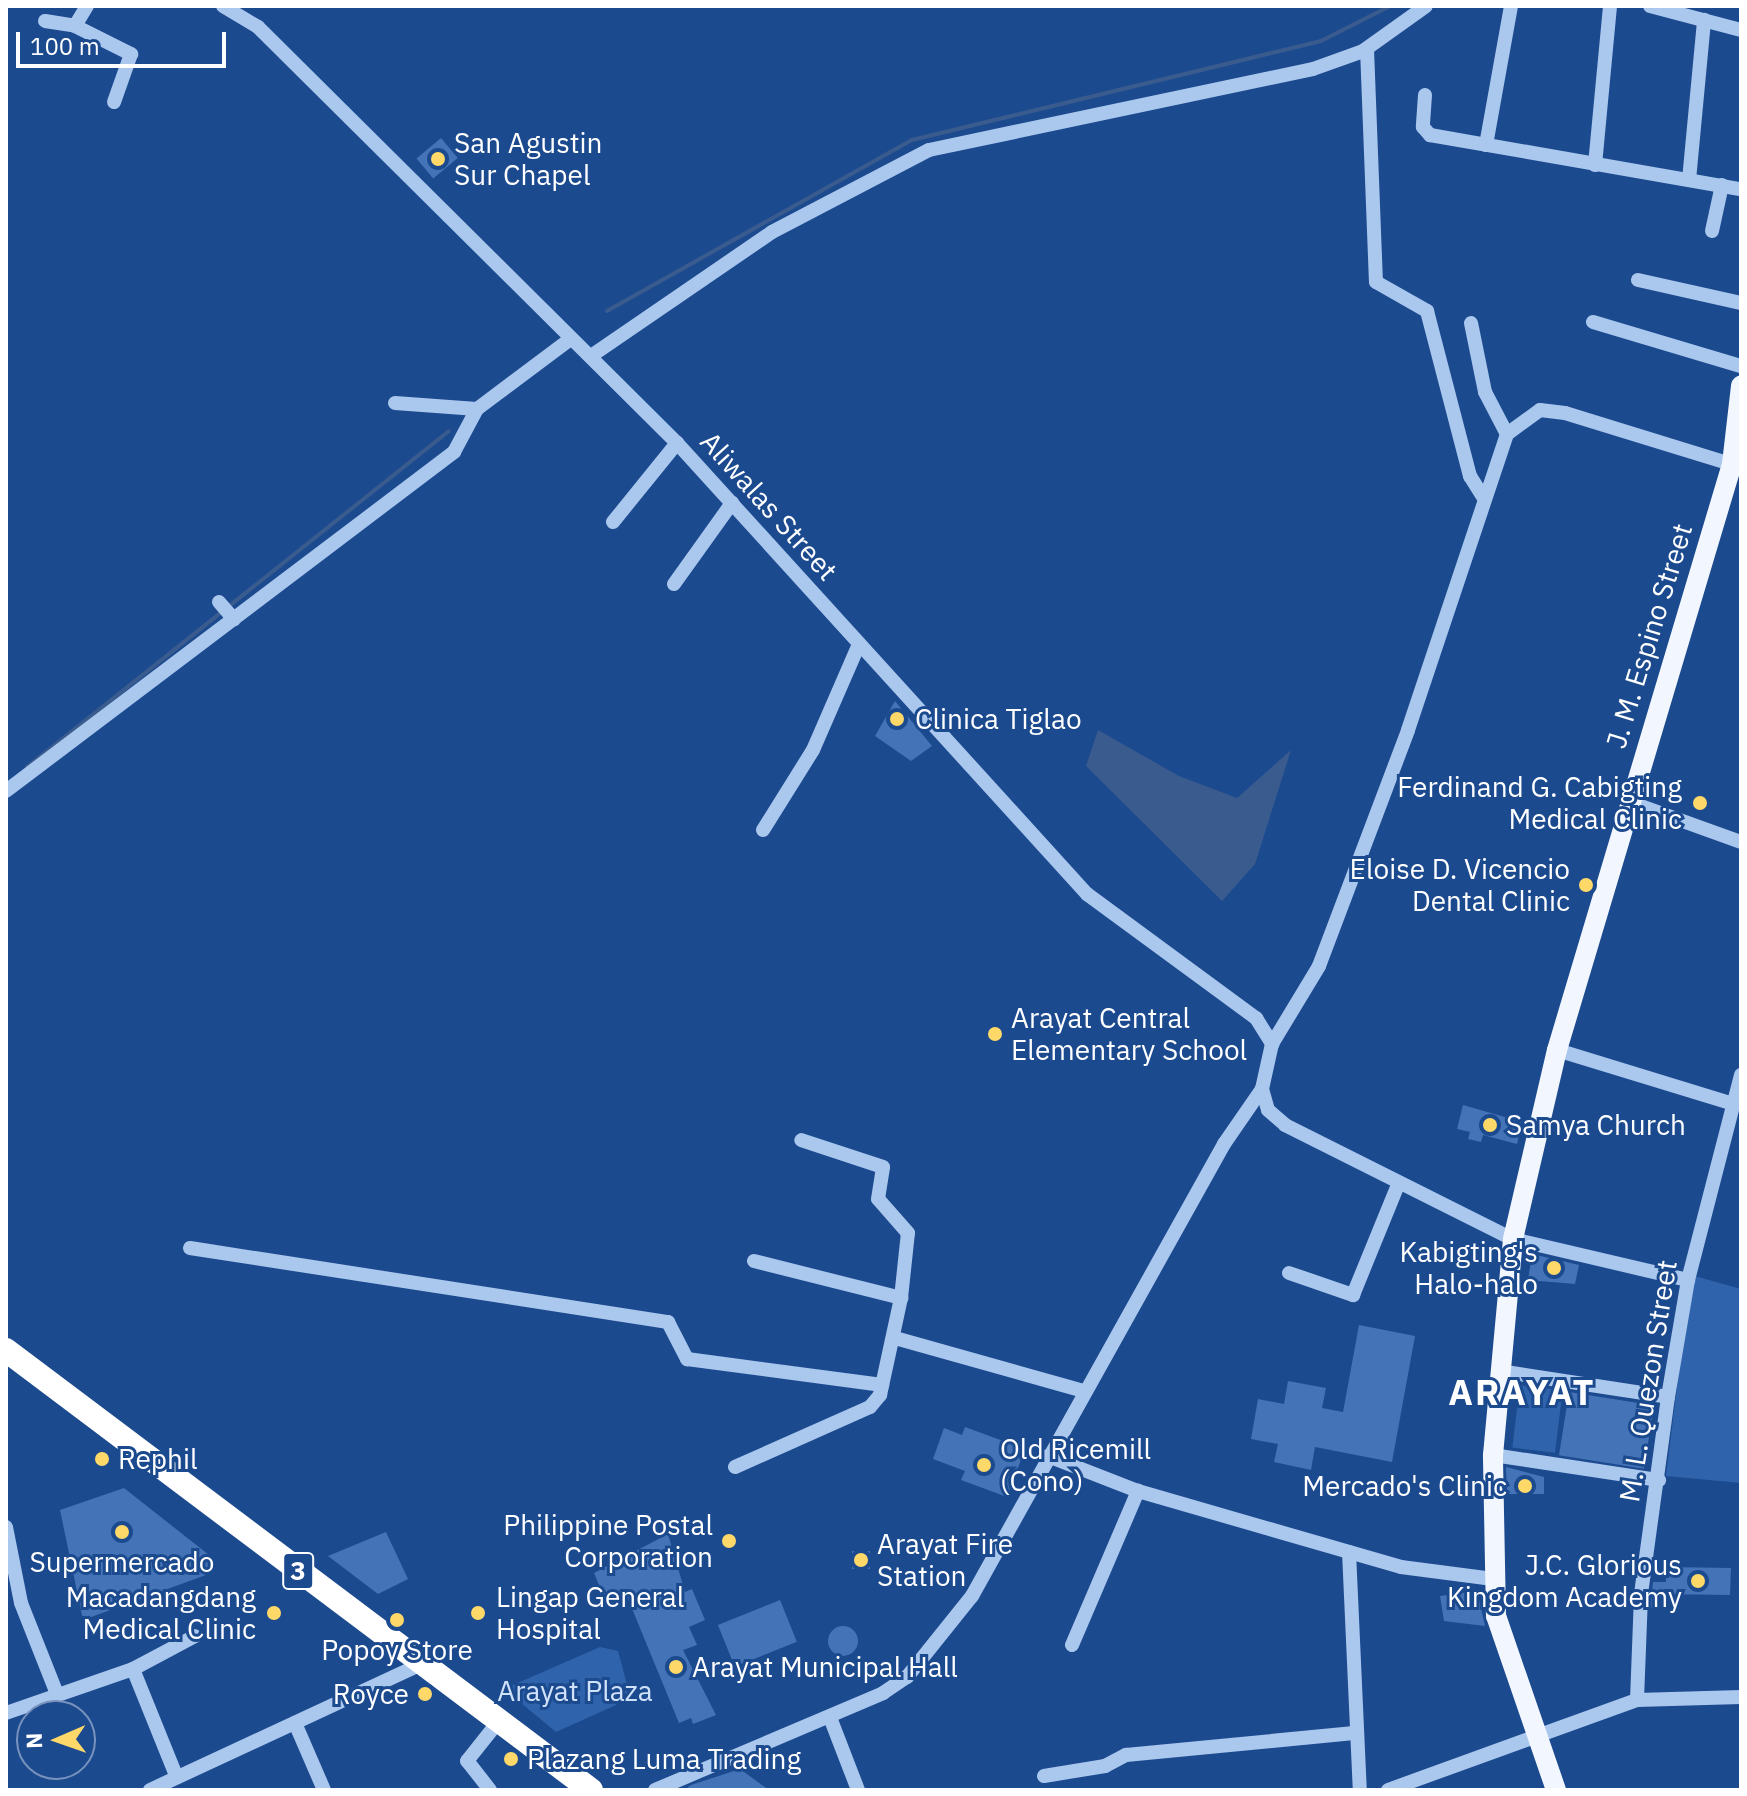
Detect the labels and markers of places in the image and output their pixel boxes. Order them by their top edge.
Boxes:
place label: San Agustin Sur Chapel [454,126,602,192]
marker: San Agustin Sur Chapel [429,150,447,168]
place label: Clinica Tiglao [915,702,1082,736]
marker: Clinica Tiglao [886,708,908,730]
place label: Ferdinand G. Cabigting Medical Clinic [1397,770,1682,836]
marker: Ferdinand G. Cabigting Medical Clinic [1689,792,1711,814]
place label: Eloise D. Vicencio Dental Clinic [1350,852,1570,918]
marker: Eloise D. Vicencio Dental Clinic [1577,876,1595,894]
place label: Arayat Central Elementary School [1011,1001,1247,1067]
marker: Arayat Central Elementary School [986,1025,1004,1043]
place label: Samya Church [1506,1108,1686,1142]
marker: Samya Church [1481,1116,1499,1134]
place label: Kabigting's Halo-halo [1400,1235,1538,1301]
marker: Kabigting's Halo-halo [1545,1259,1563,1277]
place label: Old Ricemill (Cono) [1000,1432,1151,1498]
place label: Rephil [118,1442,198,1476]
marker: Rephil [93,1450,111,1468]
marker: Old Ricemill (Cono) [975,1456,993,1474]
place label: Mercado's Clinic [1302,1469,1507,1503]
marker: Mercado's Clinic [1514,1475,1536,1497]
place label: Philippine Postal Corporation [503,1508,713,1574]
marker: Supermercado [113,1523,131,1541]
place label: Arayat Fire Station [877,1527,1013,1593]
marker: Philippine Postal Corporation [720,1532,738,1550]
place label: Supermercado [30,1545,214,1579]
place label: J.C. Glorious Kingdom Academy [1447,1548,1682,1614]
marker: Arayat Fire Station [852,1551,870,1569]
marker: J.C. Glorious Kingdom Academy [1689,1572,1707,1590]
place label: Macadangdang Medical Clinic [66,1580,256,1646]
place label: Lingap General Hospital [496,1580,684,1646]
marker: Macadangdang Medical Clinic [263,1602,285,1624]
marker: Lingap General Hospital [467,1602,489,1624]
marker: Popoy Store [388,1611,406,1629]
place label: Popoy Store [321,1633,473,1667]
place label: Arayat Municipal Hall [692,1650,958,1684]
marker: Arayat Municipal Hall [667,1658,685,1676]
place label: Royce [333,1677,409,1711]
marker: Royce [416,1685,434,1703]
place label: Plazang Luma Trading [527,1742,801,1776]
marker: Plazang Luma Trading [502,1750,520,1768]

